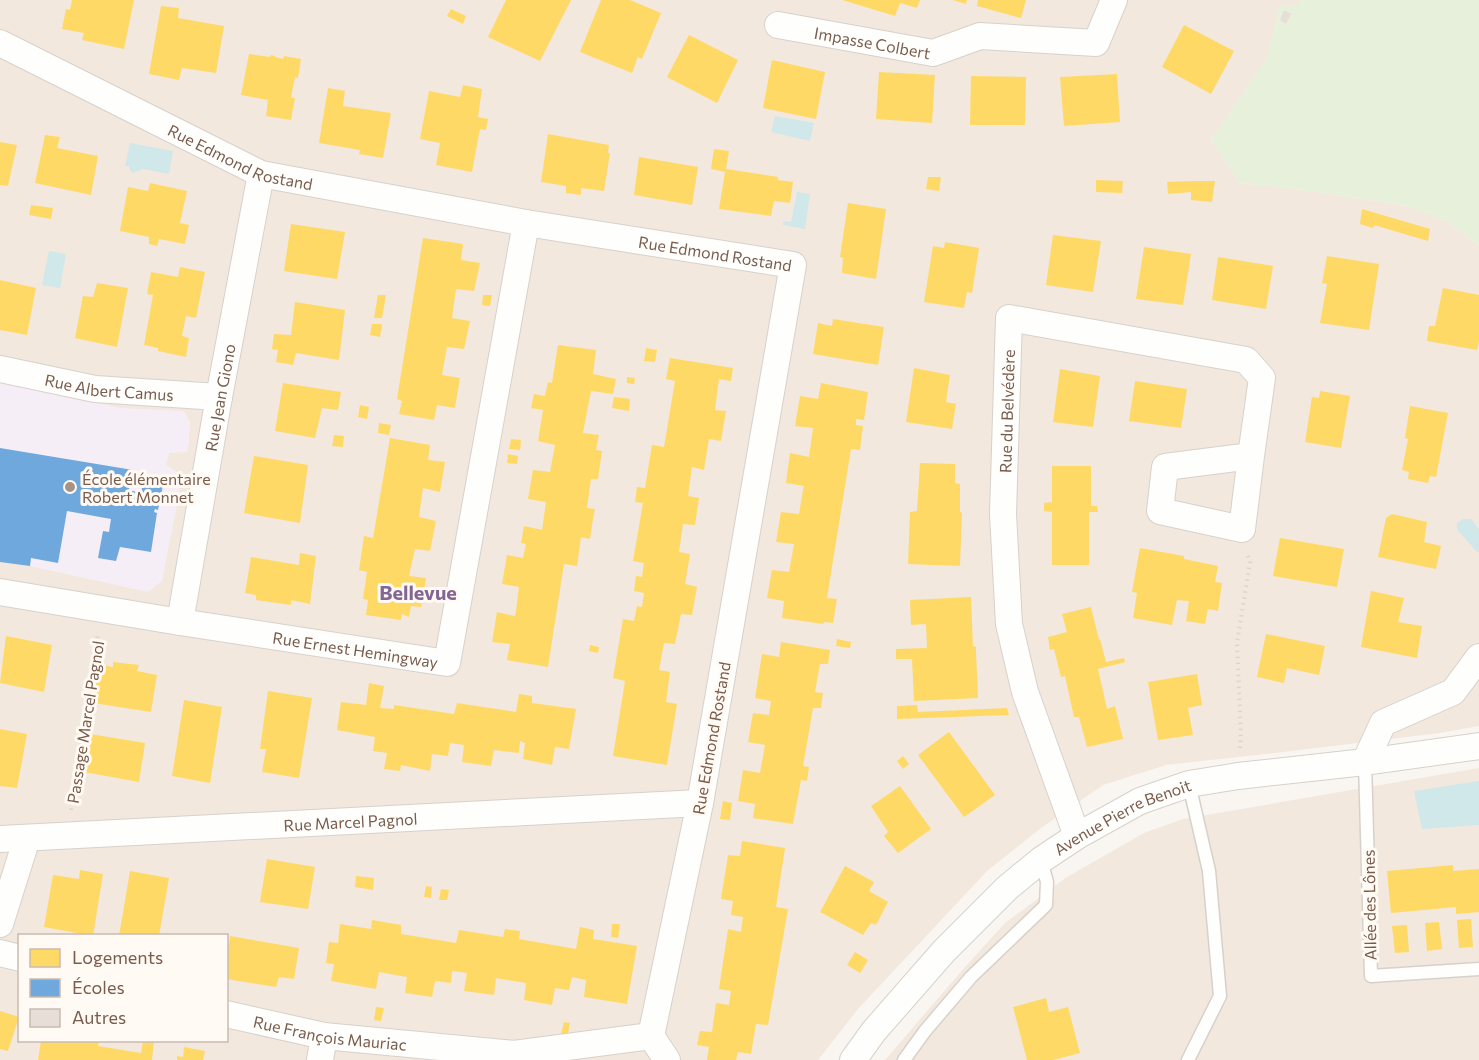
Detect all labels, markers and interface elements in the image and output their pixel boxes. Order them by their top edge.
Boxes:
street label: Impasse Colbert [813,22,933,62]
street label: Rue Edmond Rostand [165,119,314,193]
street label: Rue Edmond Rostand [637,231,793,274]
street label: Rue Jean Giono [200,342,238,453]
street label: Rue du Belvédère [995,349,1018,473]
street label: Rue Albert Camus [43,369,174,404]
place label: École élémentaire Robert Monnet [82,469,211,506]
marker: École élémentaire Robert Monnet [63,480,77,494]
district label: Bellevue [379,580,457,604]
street label: Rue Ernest Hemingway [271,627,439,671]
street label: Passage Marcel Pagnol [63,639,107,805]
street label: Rue Edmond Rostand [688,660,734,816]
street label: Avenue Pierre Benoit [1050,774,1194,858]
street label: Rue Marcel Pagnol [283,808,418,834]
street label: Allée des Lônes [1359,849,1379,961]
legend [18,934,228,1042]
text: Logements [72,946,163,968]
text: Écoles [72,976,125,998]
text: Autres [72,1006,126,1028]
street label: Rue François Mauriac [252,1011,408,1053]

